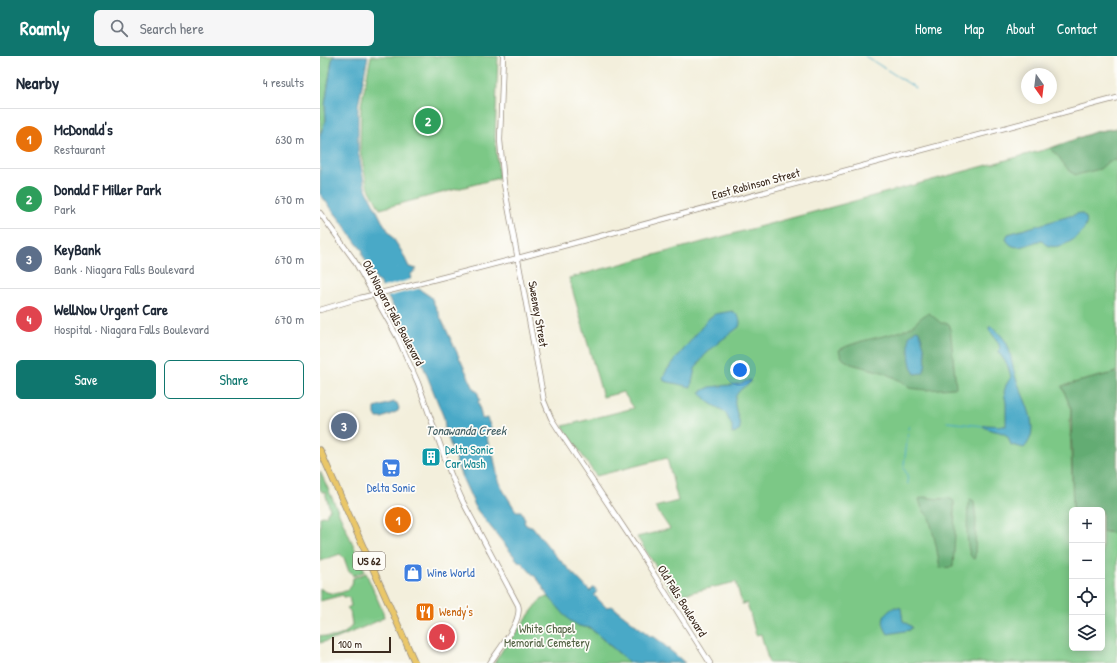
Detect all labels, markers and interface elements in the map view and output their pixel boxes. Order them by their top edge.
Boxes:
search box [94,10,374,46]
text: Roamly [20,15,70,41]
icon: search [108,17,130,39]
text: Search here [140,18,204,39]
text: Home [915,19,942,38]
text: Map [964,19,984,38]
text: About [1006,19,1035,38]
text: Contact [1057,19,1097,38]
north arrow [1021,68,1057,104]
text: Nearby [16,71,59,94]
text: 4 results [263,73,304,91]
pin: 2 [415,106,441,136]
text: McDonald's [54,119,113,140]
text: 1 [27,130,31,148]
text: 630 m [275,130,304,148]
text: Restaurant [54,140,105,158]
street label: East Robinson Street [710,163,803,203]
text: Donald F Miller Park [54,179,161,200]
text: 2 [26,190,32,208]
text: 670 m [275,190,304,208]
text: Park [54,200,76,218]
text: KeyBank [54,239,101,260]
text: 3 [26,250,32,268]
text: 670 m [275,250,304,268]
street label: Old Niagara Falls Boulevard [358,257,429,369]
text: Bank · Niagara Falls Boulevard [54,260,194,278]
street label: Sweeney Street [524,280,553,349]
text: WellNow Urgent Care [54,299,168,320]
text: 4 [27,310,31,328]
text: 670 m [275,310,304,328]
text: Hospital · Niagara Falls Boulevard [54,320,209,338]
button: Save [16,360,156,399]
button: Share [164,360,304,399]
your location [730,360,750,380]
pin: 3 [331,411,357,441]
water label: Tonawanda Creek [426,421,508,439]
place label: Delta Sonic Car Wash [445,441,494,472]
building icon: Delta Sonic Car Wash [420,446,442,468]
supermarket icon: Delta Sonic [380,457,402,479]
place label: Delta Sonic [367,479,416,496]
pin: 1 [385,505,411,535]
map controls [1069,507,1105,651]
button: + [1069,507,1105,543]
button: − [1069,543,1105,579]
road number: US 62 [353,552,385,570]
shop icon: Wine World [402,562,424,584]
street label: Old Falls Boulevard [654,562,711,640]
place label: Wine World [427,564,475,581]
button: locate [1069,579,1105,615]
restaurant icon: Wendy's [414,601,436,623]
place label: Wendy's [439,603,473,620]
button: layers [1069,615,1105,651]
park label: White Chapel Memorial Cemetery [504,620,590,651]
pin: 4 [429,622,455,652]
scale bar [332,635,391,654]
text: 100 m [338,637,362,651]

